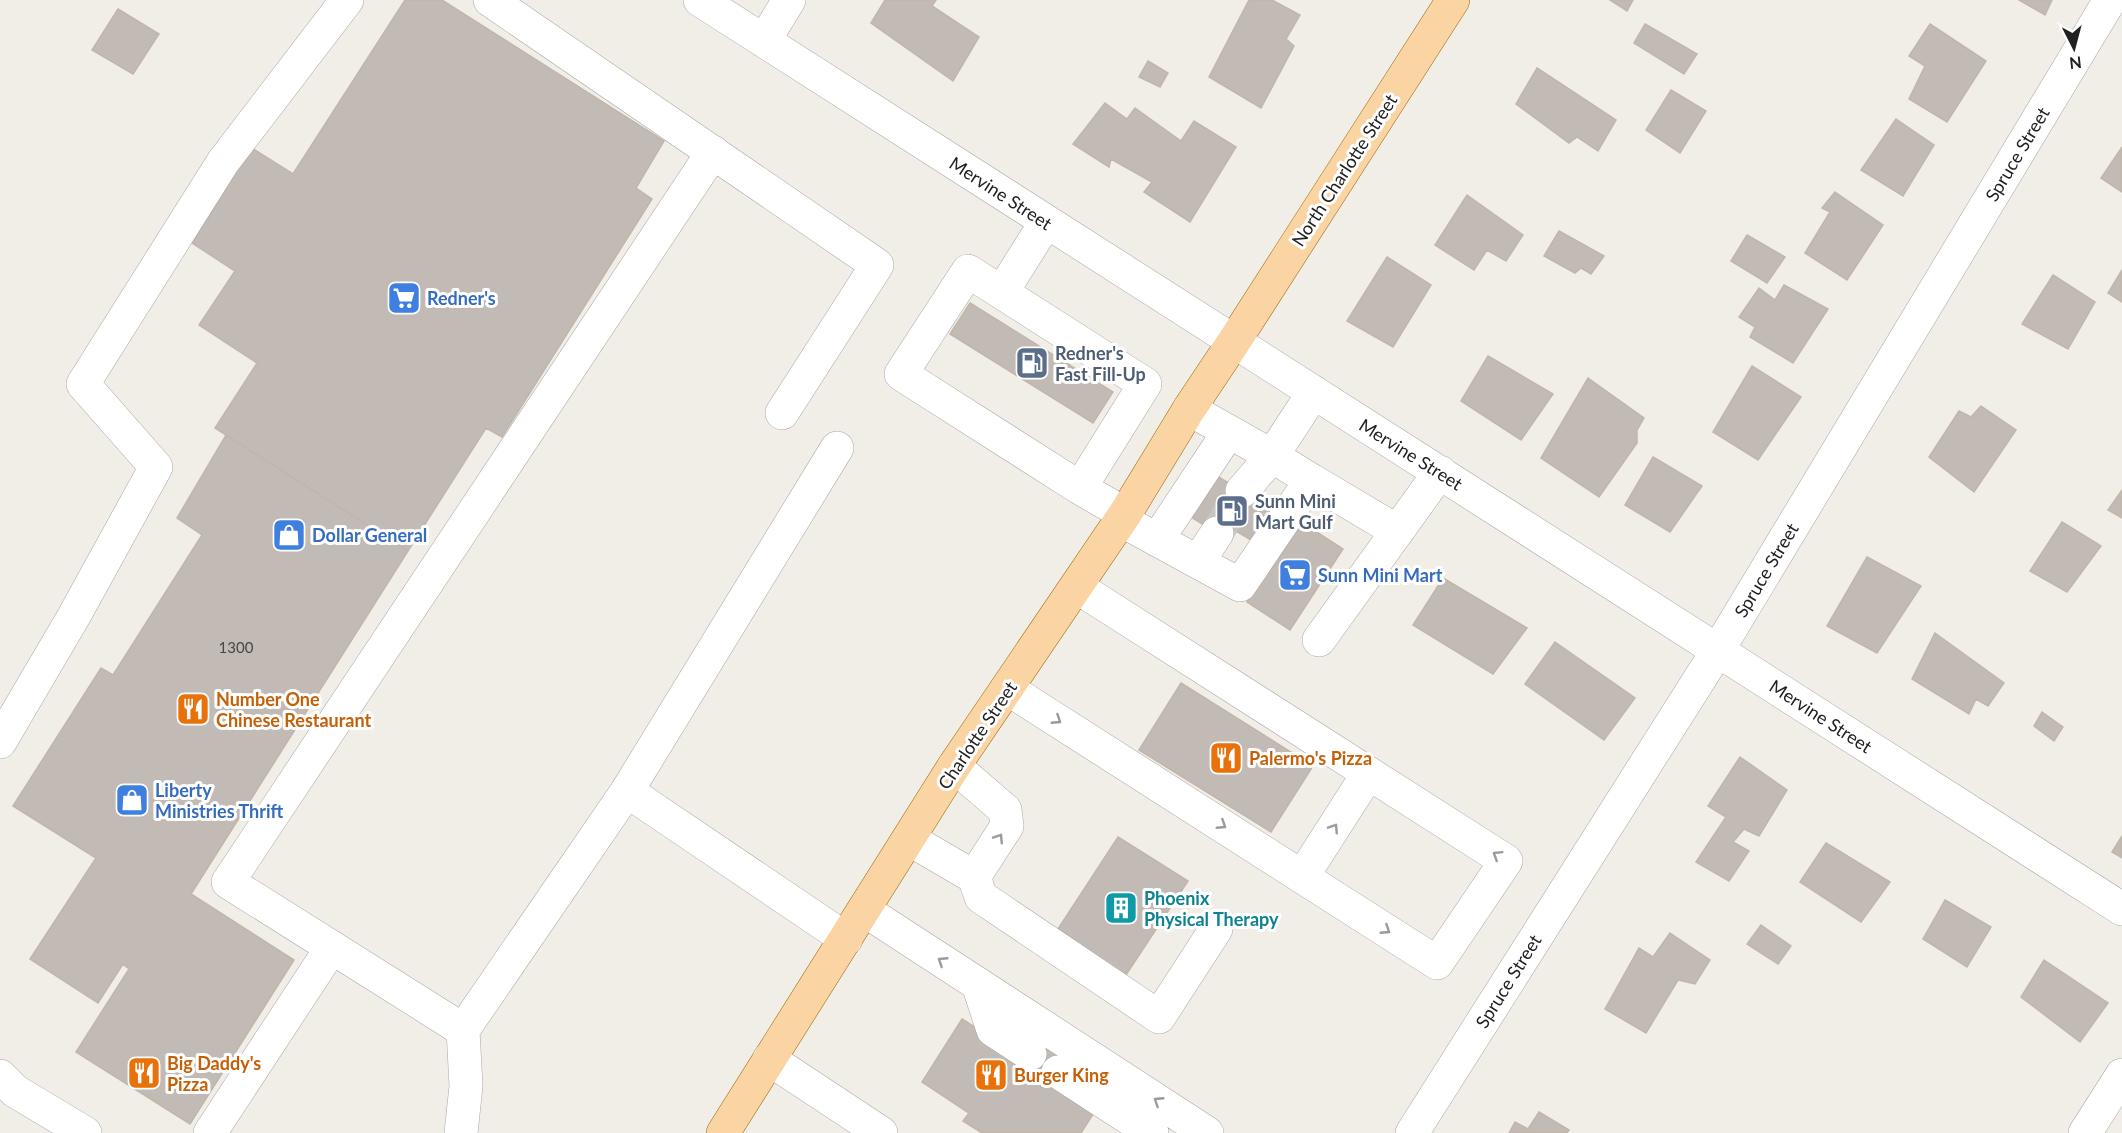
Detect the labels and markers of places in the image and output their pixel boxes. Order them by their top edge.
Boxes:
supermarket icon: Redner's [386,280,422,316]
place label: Redner's [427,287,496,309]
place label: Redner's Fast Fill-Up [1055,342,1146,385]
fuel station icon: Redner's Fast Fill-Up [1014,345,1050,381]
place label: Sunn Mini Mart Gulf [1255,490,1336,533]
fuel station icon: Sunn Mini Mart Gulf [1214,493,1250,529]
shop icon: Dollar General [271,517,307,553]
place label: Dollar General [312,524,427,546]
supermarket icon: Sunn Mini Mart [1277,557,1313,593]
place label: Sunn Mini Mart [1318,564,1443,586]
place label: Number One Chinese Restaurant [216,688,372,731]
restaurant icon: Number One Chinese Restaurant [175,691,211,727]
restaurant icon: Palermo's Pizza [1208,740,1244,776]
place label: Palermo's Pizza [1249,747,1372,769]
place label: Liberty Ministries Thrift [155,779,283,822]
shop icon: Liberty Ministries Thrift [114,782,150,818]
place label: Phoenix Physical Therapy [1144,887,1279,930]
building icon: Phoenix Physical Therapy [1103,890,1139,926]
place label: Big Daddy's Pizza [167,1052,261,1095]
restaurant icon: Big Daddy's Pizza [126,1055,162,1091]
restaurant icon: Burger King [973,1057,1009,1093]
place label: Burger King [1014,1064,1109,1086]

